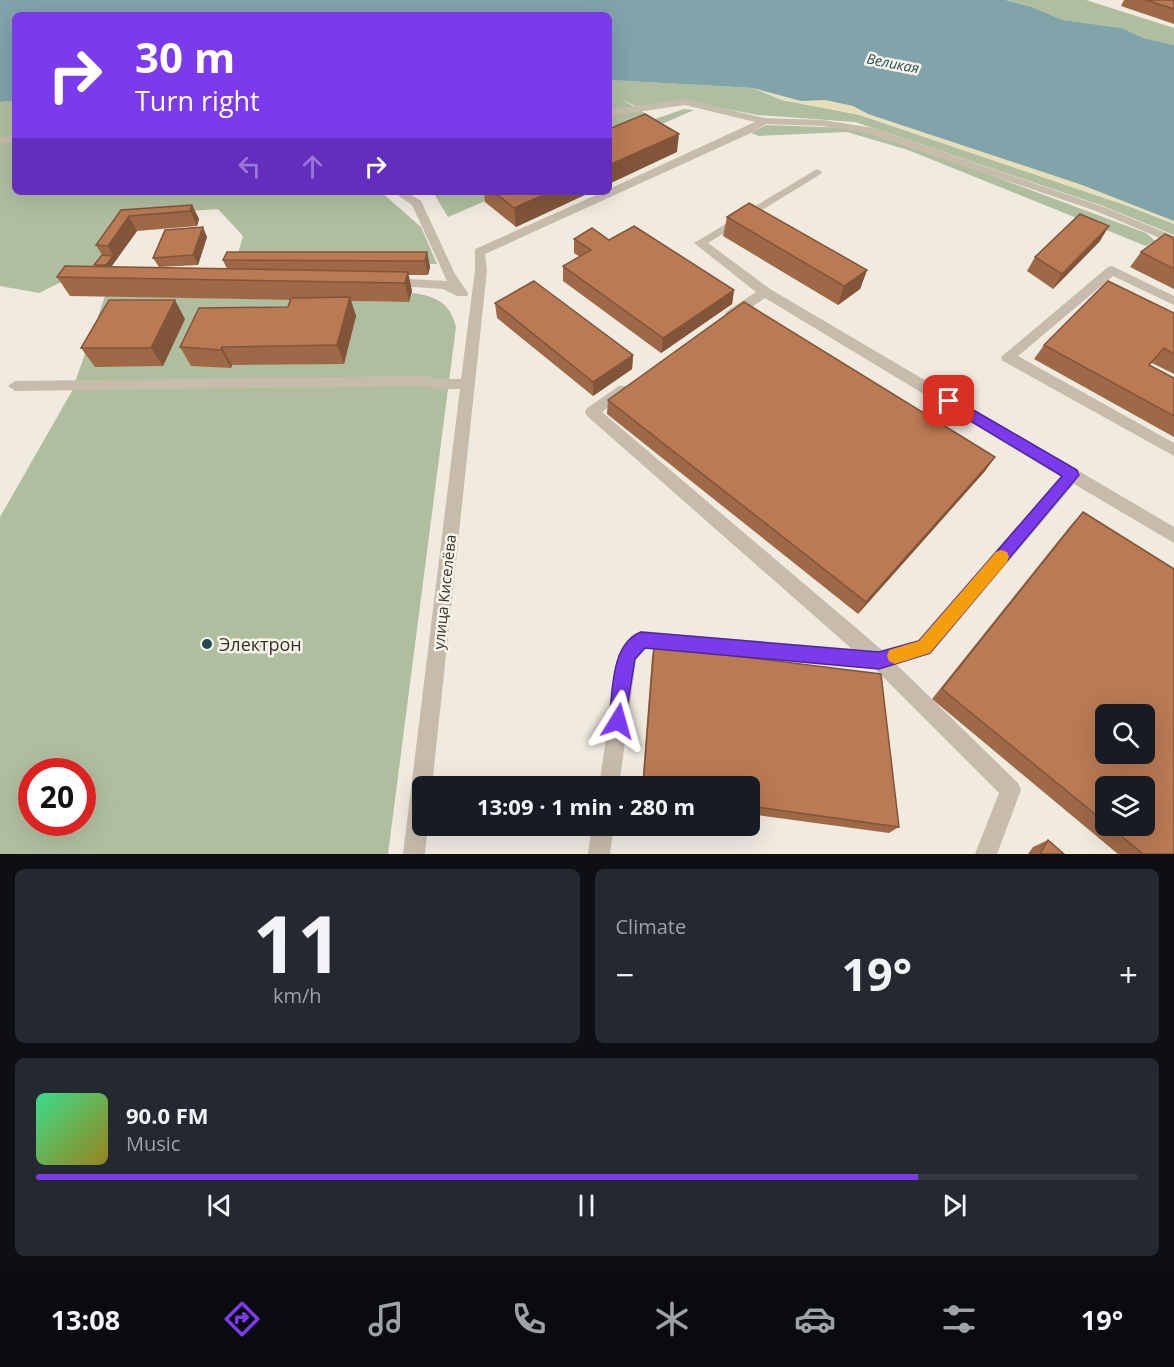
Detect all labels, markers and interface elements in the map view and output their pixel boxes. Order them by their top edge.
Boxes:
text: 30 m [135,28,235,85]
icon: right [36,36,114,114]
water label: Великая [865,49,921,77]
text: Turn right [135,82,260,119]
icon: left [233,150,266,183]
icon: ahead [296,150,329,183]
icon: right [359,150,392,183]
pin [923,375,974,426]
icon: arrive [932,384,965,417]
street label: улица Киселёва [428,534,460,650]
place label: Электрон [219,632,302,656]
marker: Электрон [200,637,214,651]
position arrow [586,689,650,753]
map controls [1095,704,1155,836]
button: search [1095,704,1155,764]
speed limit sign: 20 [18,758,96,836]
button: layers [1095,776,1155,836]
text: 13:09 · 1 min · 280 m [477,791,695,821]
text: 11 [253,890,342,996]
text: Climate [616,913,686,940]
text: 19° [841,943,912,1004]
text: − [616,952,634,997]
text: + [1119,952,1138,997]
text: km/h [273,982,322,1009]
text: 90.0 FM [126,1100,209,1130]
text: Music [126,1130,180,1157]
icon: previous [203,1189,236,1222]
icon: pause [570,1189,603,1222]
icon: next [938,1189,971,1222]
icon: directions [221,1298,263,1340]
icon: music [365,1298,407,1340]
icon: phone [508,1298,550,1340]
icon: climate [651,1298,693,1340]
icon: car [794,1298,836,1340]
icon: filters [938,1298,980,1340]
text: 13:08 [51,1301,120,1338]
text: 19° [1081,1301,1123,1338]

